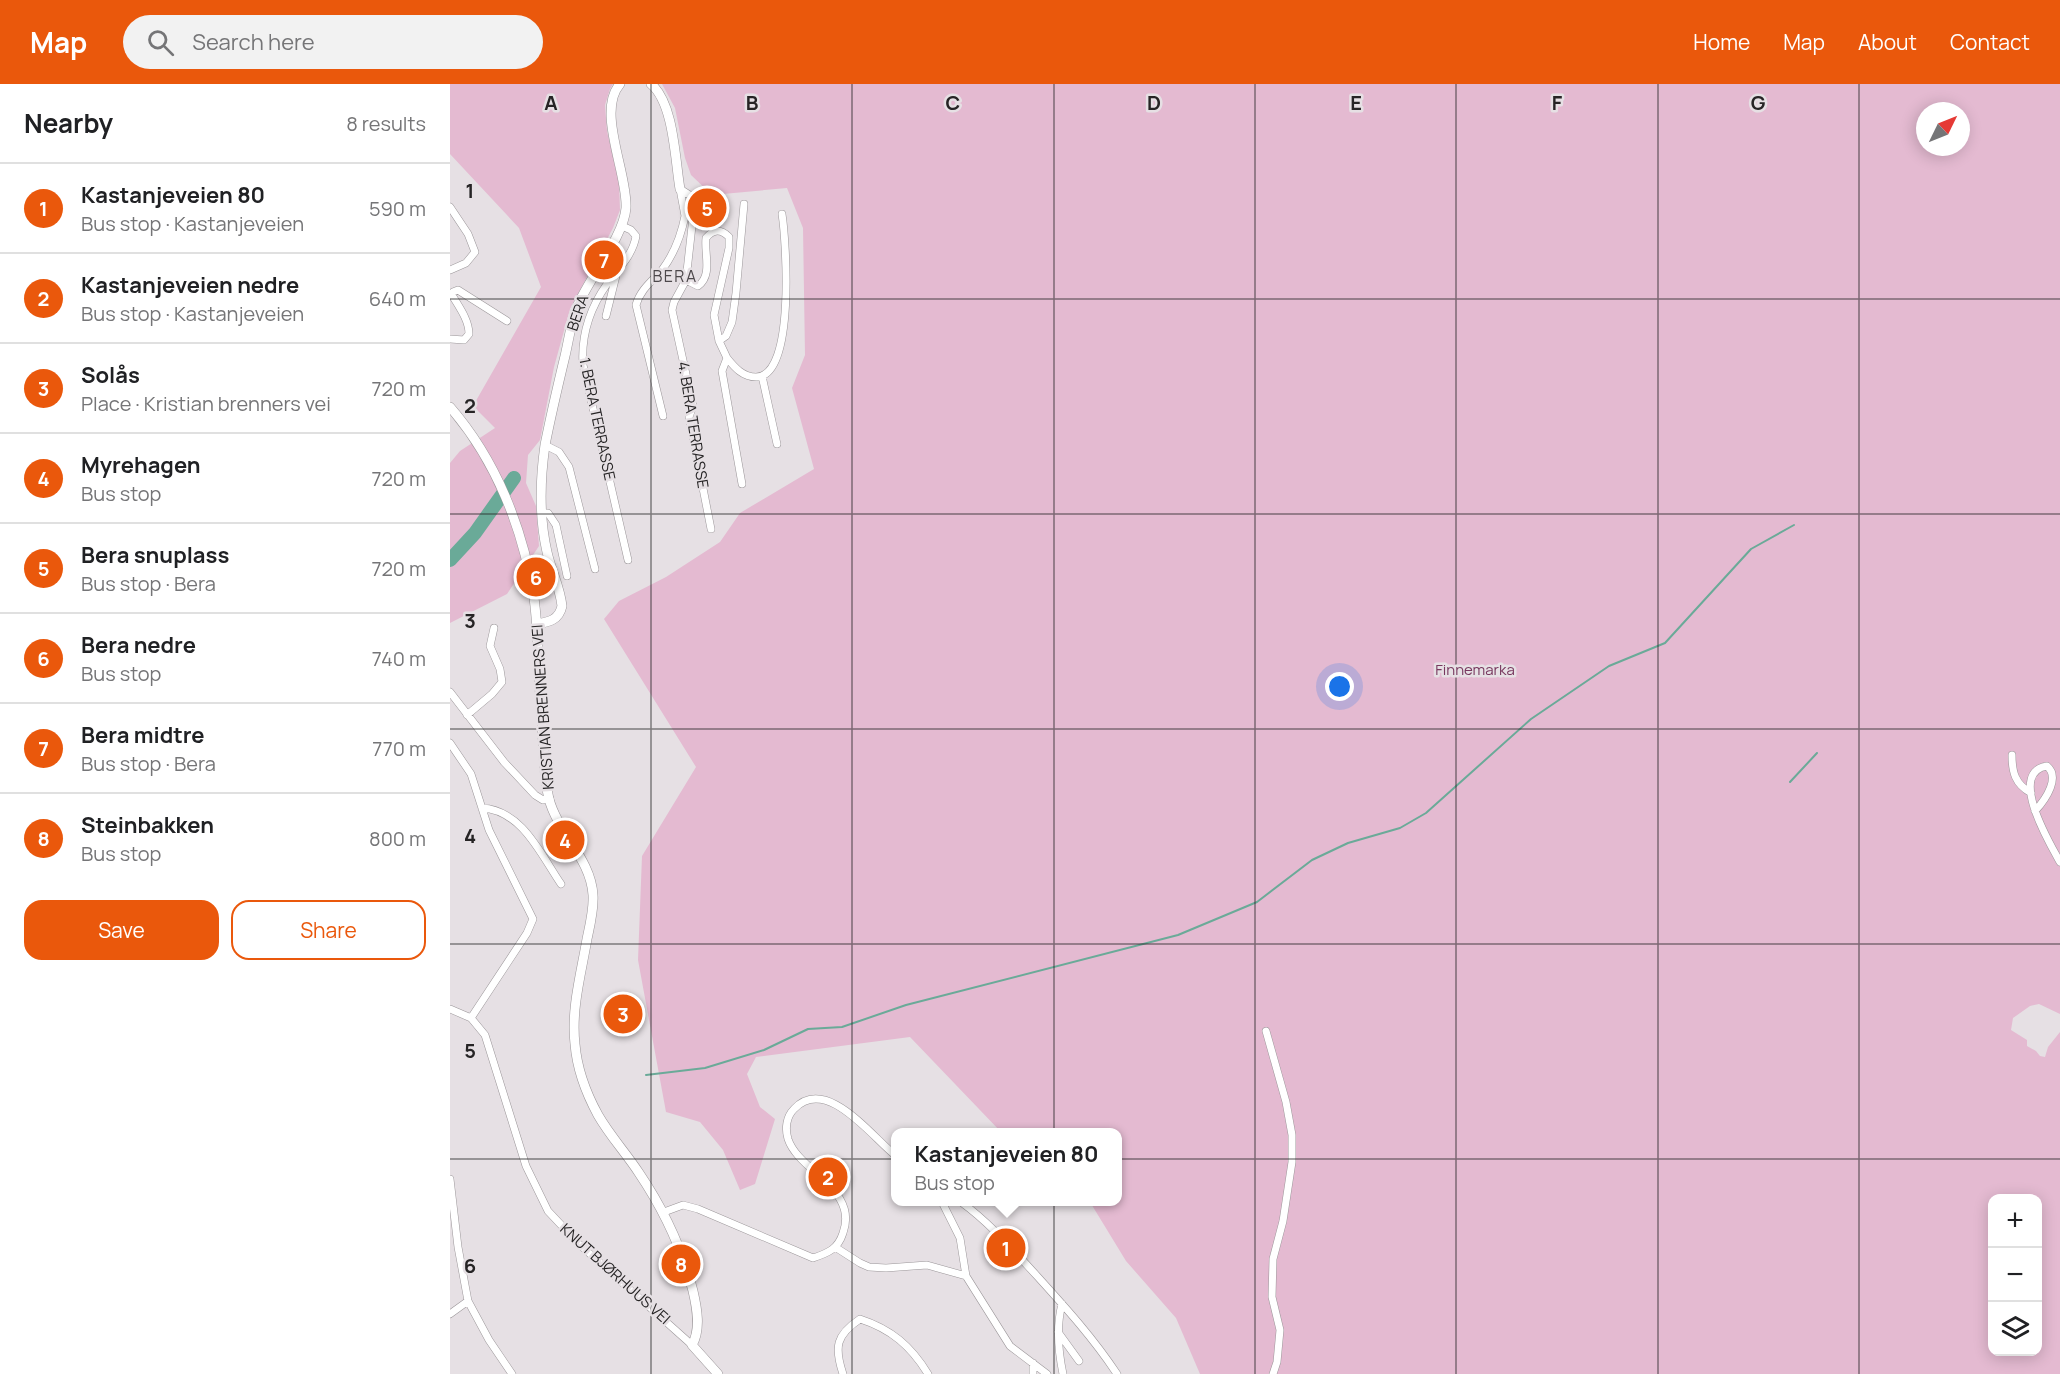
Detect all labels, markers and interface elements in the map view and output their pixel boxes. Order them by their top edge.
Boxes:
search box [123,15,543,69]
text: Map [30,23,87,61]
icon: search [144,26,177,59]
text: Search here [192,27,315,57]
text: Home [1693,28,1750,56]
text: Map [1783,28,1825,56]
text: About [1858,28,1917,56]
text: Contact [1950,28,2030,56]
text: A [544,89,558,116]
text: B [746,89,759,116]
text: C [946,89,960,116]
text: D [1147,89,1161,116]
text: E [1350,89,1362,116]
text: F [1552,89,1563,116]
text: G [1751,89,1766,116]
north arrow [1916,102,1970,156]
text: Nearby [24,105,113,141]
text: 8 results [346,110,426,137]
text: 1 [466,177,474,204]
text: Kastanjeveien 80 [81,180,265,210]
pin: 5 [688,186,726,230]
text: 1 [39,195,48,222]
text: 590 m [369,195,426,222]
text: Bus stop · Kastanjeveien [81,210,304,237]
pin: 7 [584,238,624,282]
district label: BERA [652,265,698,287]
text: Kastanjeveien nedre [81,270,299,300]
text: 2 [38,285,49,312]
text: 640 m [369,285,426,312]
street label: BERA [562,292,594,334]
text: Bus stop · Kastanjeveien [81,300,304,327]
street label: 1. BERA TERRASSE [574,356,621,482]
text: Solås [81,360,140,390]
street label: 4. BERA TERRASSE [673,360,714,490]
text: 3 [38,375,49,402]
text: 720 m [371,375,426,402]
text: Place · Kristian brenners vei [81,390,331,417]
text: 2 [464,392,476,419]
text: Myrehagen [81,450,201,480]
text: 4 [37,465,50,492]
text: 720 m [371,465,426,492]
text: Bus stop [81,480,161,507]
text: Bera snuplass [81,540,229,570]
pin: 6 [516,554,556,600]
text: 5 [38,555,49,582]
text: 720 m [371,555,426,582]
text: Bus stop · Bera [81,570,216,597]
text: 3 [464,607,476,634]
street label: KRISTIAN BRENNERS VEI [526,624,559,790]
text: Bera nedre [81,630,196,660]
text: 6 [37,645,50,672]
text: 740 m [372,645,426,672]
park label: Finnemarka [1435,659,1515,680]
text: Bus stop [81,660,161,687]
your location [1325,672,1354,701]
text: Bera midtre [81,720,205,750]
text: 7 [38,735,49,762]
text: 770 m [372,735,426,762]
text: Bus stop · Bera [81,750,216,777]
text: Steinbakken [81,810,214,840]
pin: 4 [546,818,584,862]
text: 4 [464,822,476,849]
text: 8 [37,825,50,852]
text: 800 m [369,825,426,852]
text: Bus stop [81,840,161,867]
button: Save [24,900,219,960]
button: Share [231,900,426,960]
pin: 3 [604,992,642,1036]
text: 5 [464,1037,476,1064]
popup [891,1128,1122,1206]
text: Kastanjeveien 80 [914,1139,1099,1169]
pin: 2 [808,1154,848,1200]
text: Bus stop [914,1169,995,1196]
map controls [1988,1194,2042,1356]
button: + [1988,1194,2042,1248]
street label: KNUT BJØRHUUS VEI [556,1218,675,1329]
pin: 1 [986,1226,1026,1270]
pin: 8 [662,1242,700,1286]
button: − [1988,1248,2042,1302]
text: 6 [464,1252,476,1279]
button: layers [1988,1302,2042,1356]

